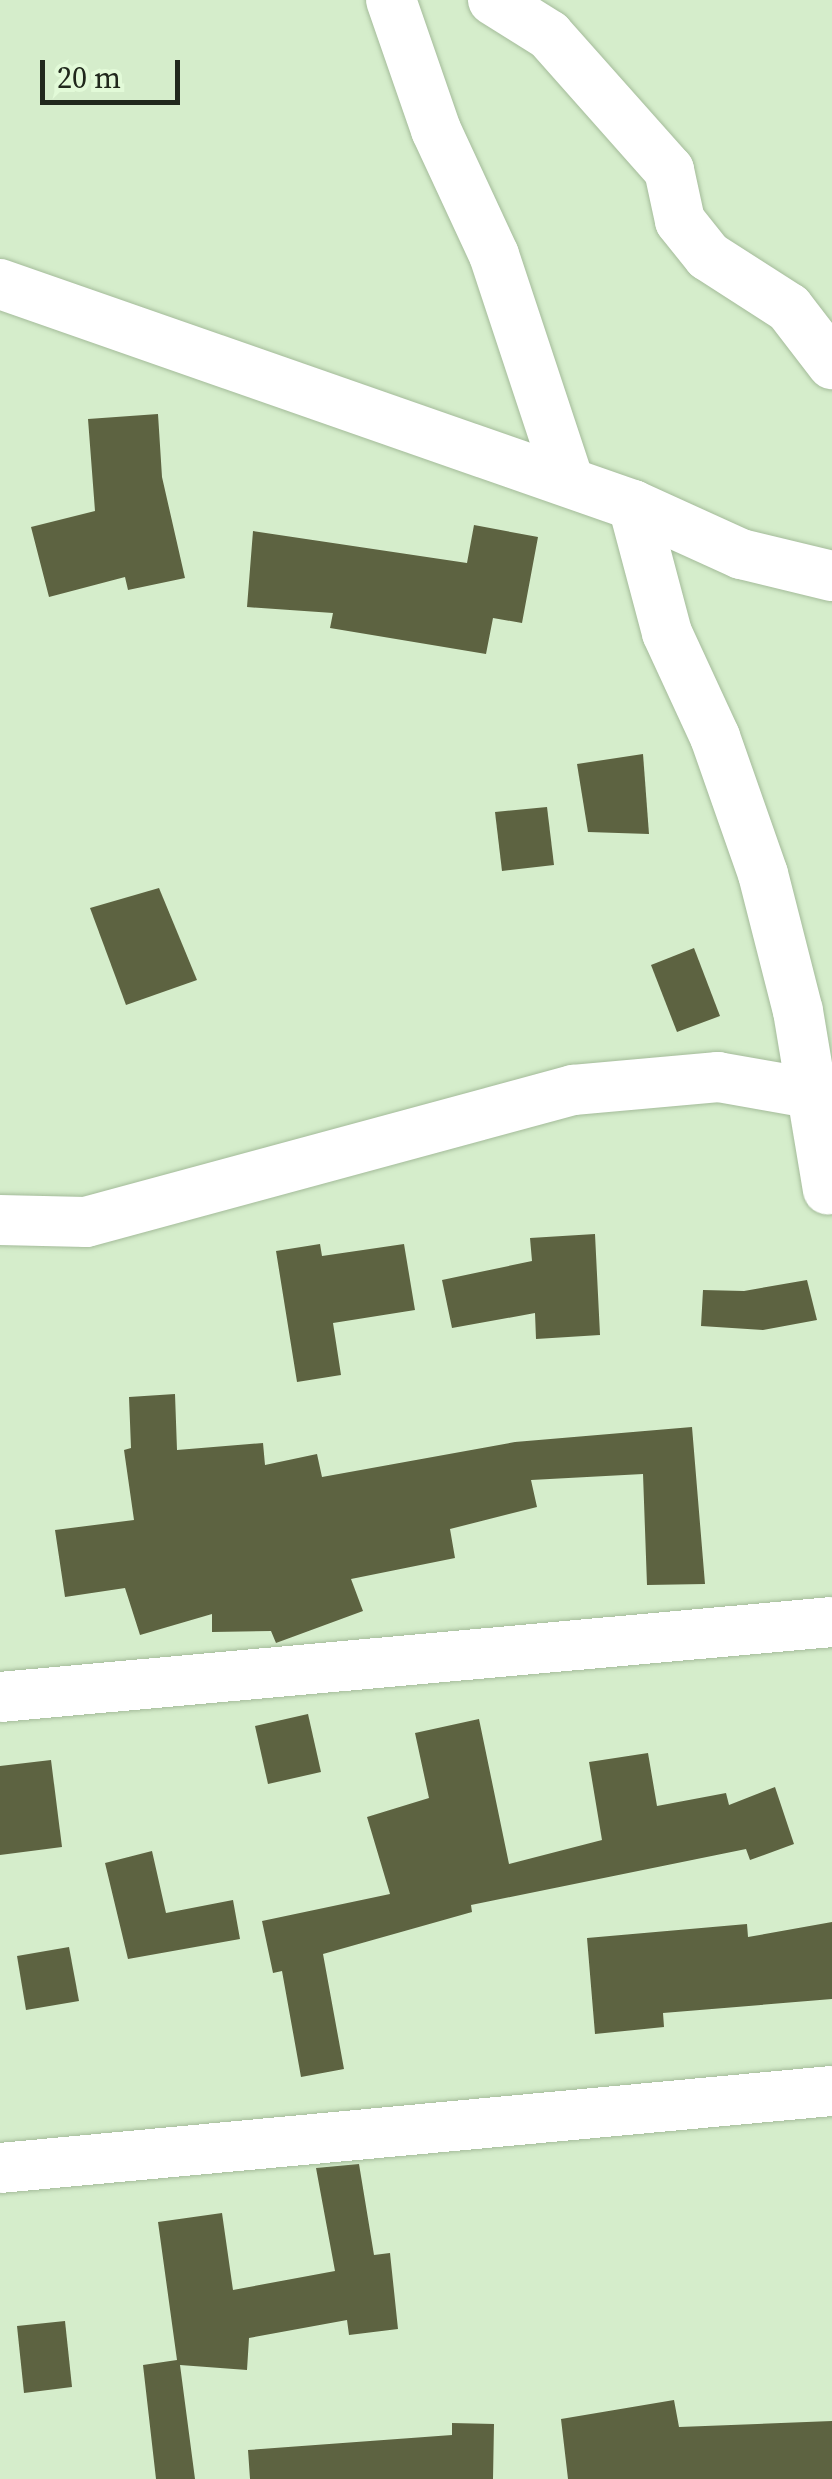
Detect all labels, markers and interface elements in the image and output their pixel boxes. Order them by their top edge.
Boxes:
scale bar [45,40,185,102]
text: 20 m [57,57,121,98]

